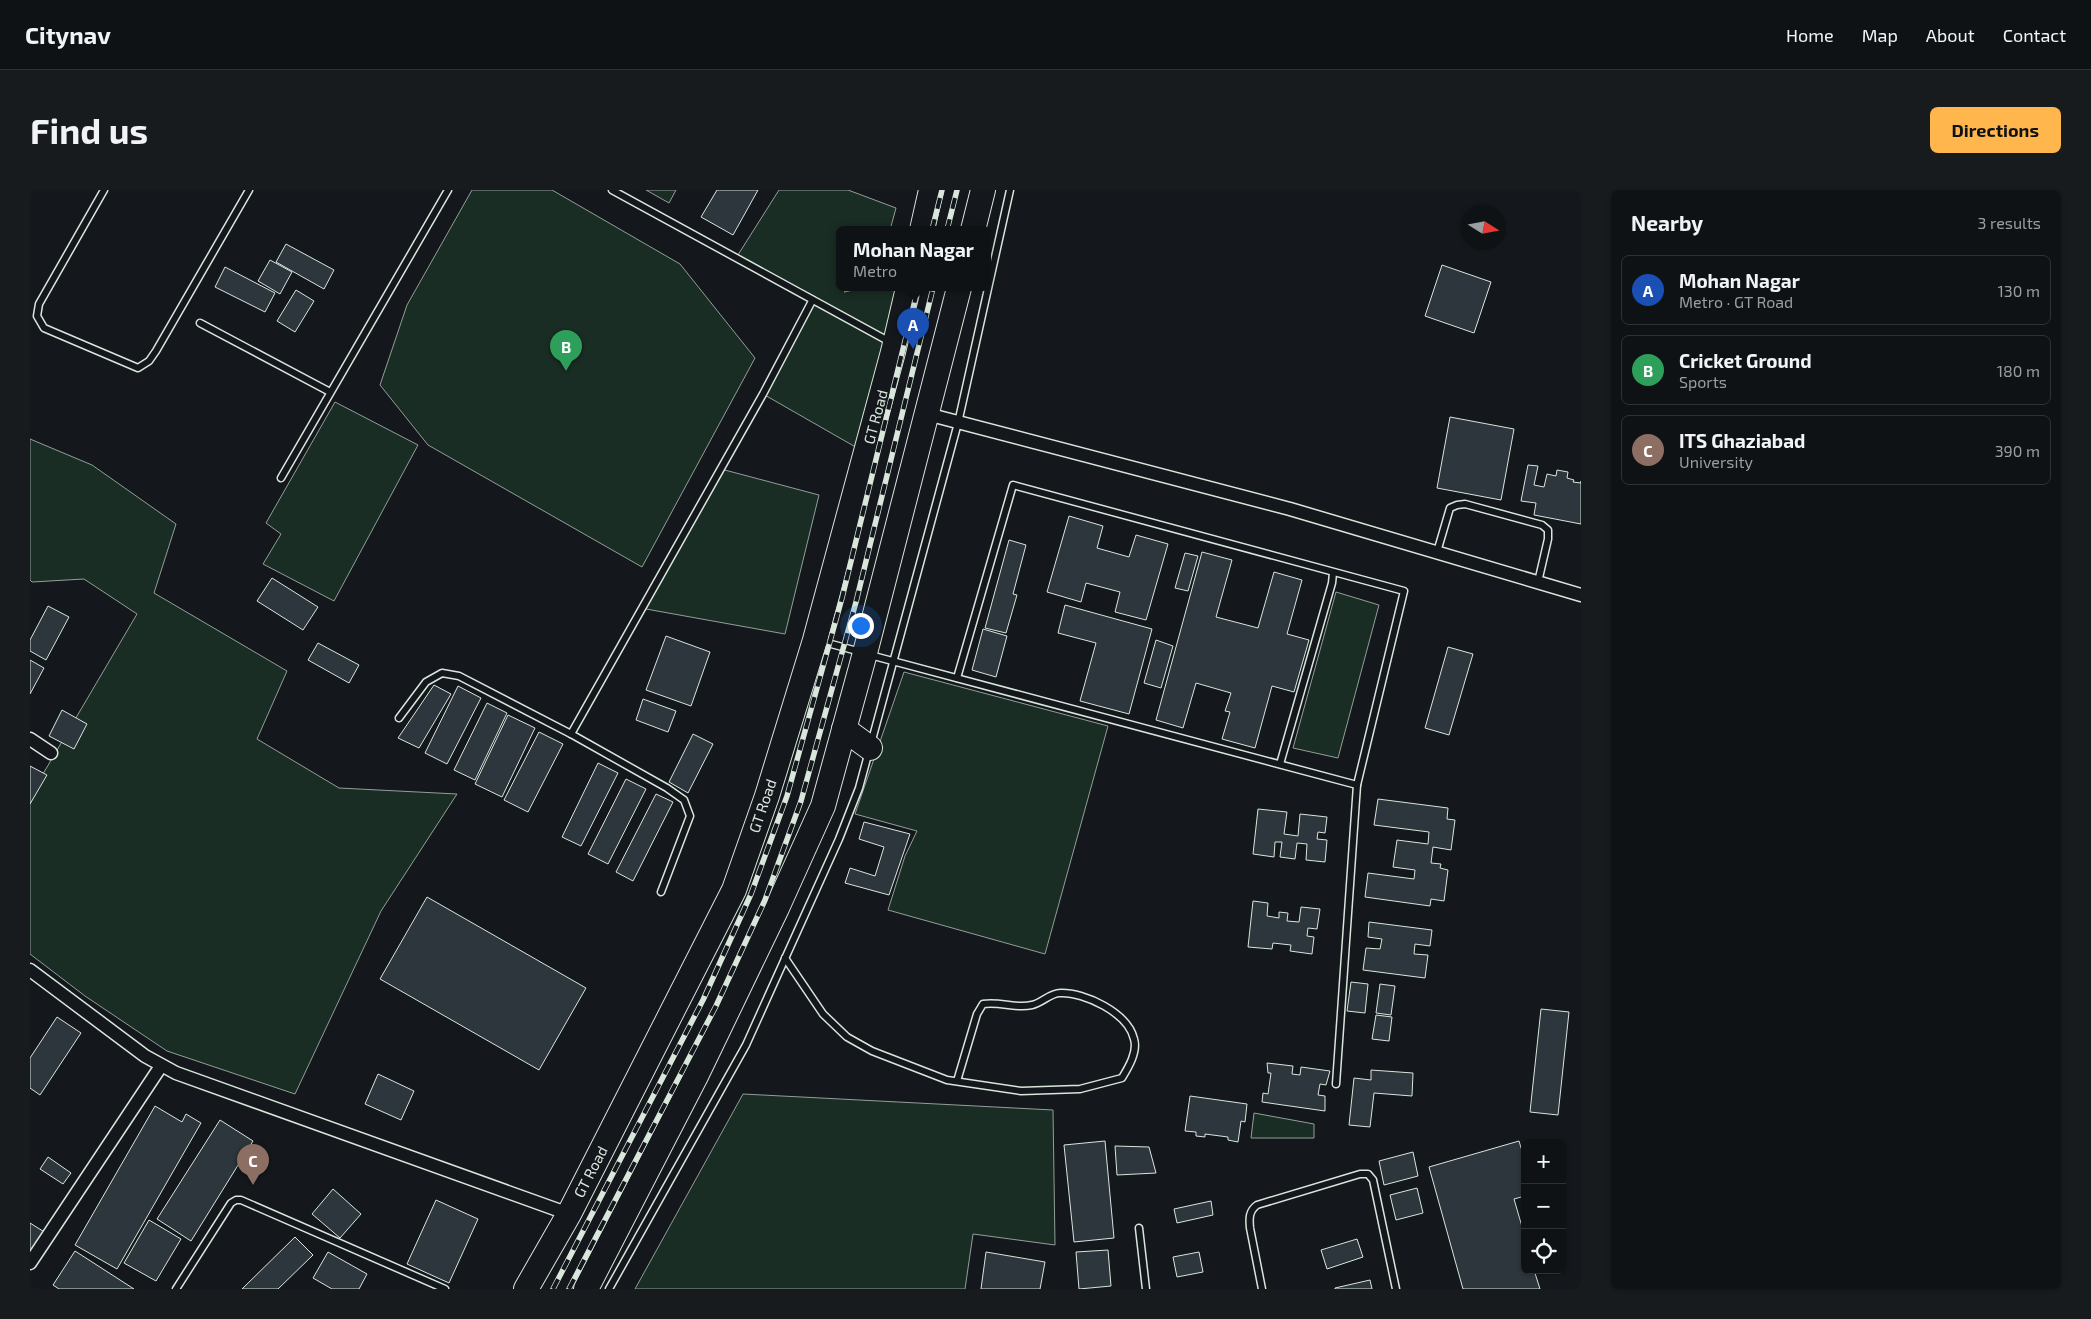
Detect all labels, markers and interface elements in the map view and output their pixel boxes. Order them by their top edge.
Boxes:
text: Citynav [25,20,111,49]
text: Home [1786,24,1834,46]
text: Map [1862,24,1898,46]
text: About [1926,24,1975,46]
text: Contact [2003,24,2066,46]
button: Directions [1930,107,2061,153]
text: Find us [30,109,148,151]
north arrow [1461,205,1506,250]
text: Nearby [1631,210,1703,235]
text: 3 results [1978,213,2041,232]
popup [836,226,991,291]
text: Mohan Nagar [853,238,974,261]
text: Metro [853,261,897,280]
text: Mohan Nagar [1679,269,1800,292]
text: A [1643,281,1653,300]
text: 130 m [1998,281,2040,300]
text: Metro · GT Road [1679,292,1793,311]
pin: A [897,308,929,349]
pin: B [550,330,582,371]
text: Cricket Ground [1679,349,1812,372]
text: B [1643,361,1653,380]
text: 180 m [1997,361,2040,380]
text: Sports [1679,372,1727,391]
street label: GT Road [859,388,891,446]
text: ITS Ghaziabad [1679,429,1805,452]
text: C [1643,441,1653,460]
text: 390 m [1995,441,2040,460]
text: University [1679,452,1753,471]
your location [848,613,874,639]
street label: GT Road [744,776,780,835]
map controls [1521,1139,1566,1274]
button: + [1521,1139,1566,1184]
street label: GT Road [569,1143,611,1200]
pin: C [237,1144,269,1185]
button: − [1521,1184,1566,1229]
button: locate [1521,1229,1566,1274]

